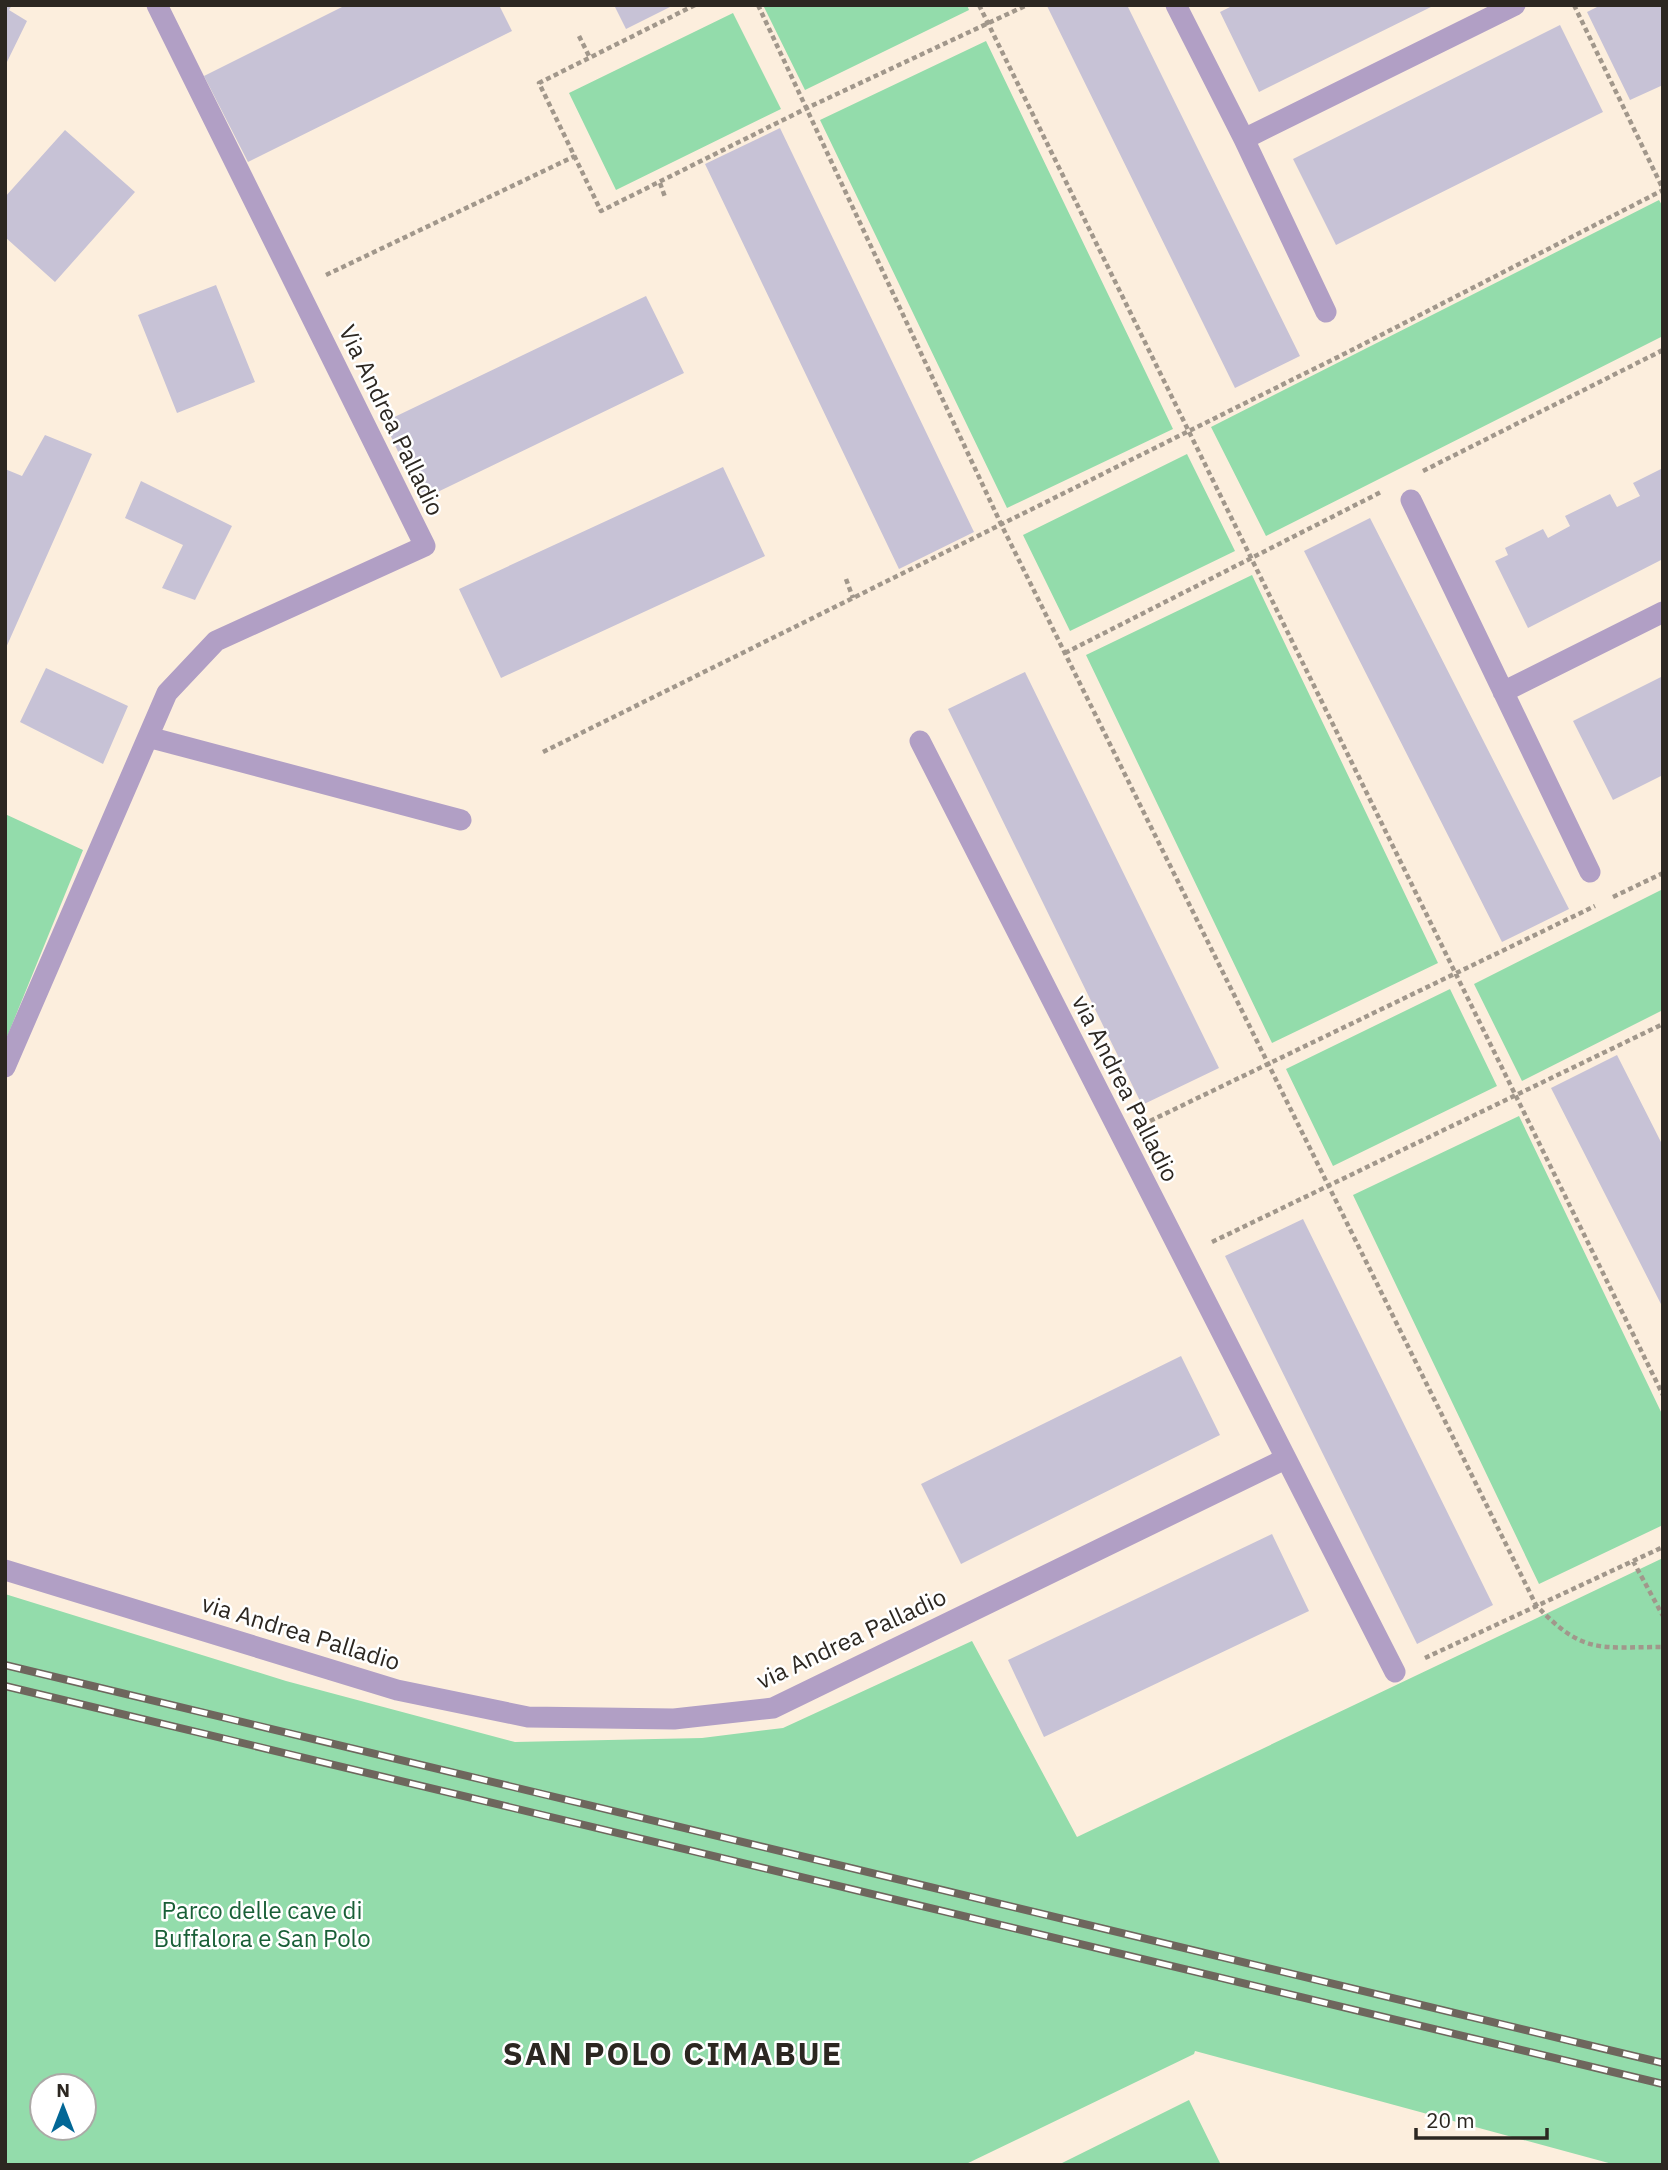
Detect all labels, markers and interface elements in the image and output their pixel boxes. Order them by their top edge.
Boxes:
street label: Via Andrea Palladio [332,319,452,521]
street label: via Andrea Palladio [1065,989,1187,1187]
street label: via Andrea Palladio [751,1580,951,1696]
street label: via Andrea Palladio [198,1587,404,1677]
park label: Parco delle cave di Buffalora e San Polo [153,1894,371,1954]
district label: SAN POLO CIMABUE [503,2032,843,2074]
north arrow [28,2072,98,2142]
text: N [56,2078,70,2102]
scale bar [1416,2096,1547,2140]
text: 20 m [1426,2106,1475,2134]

